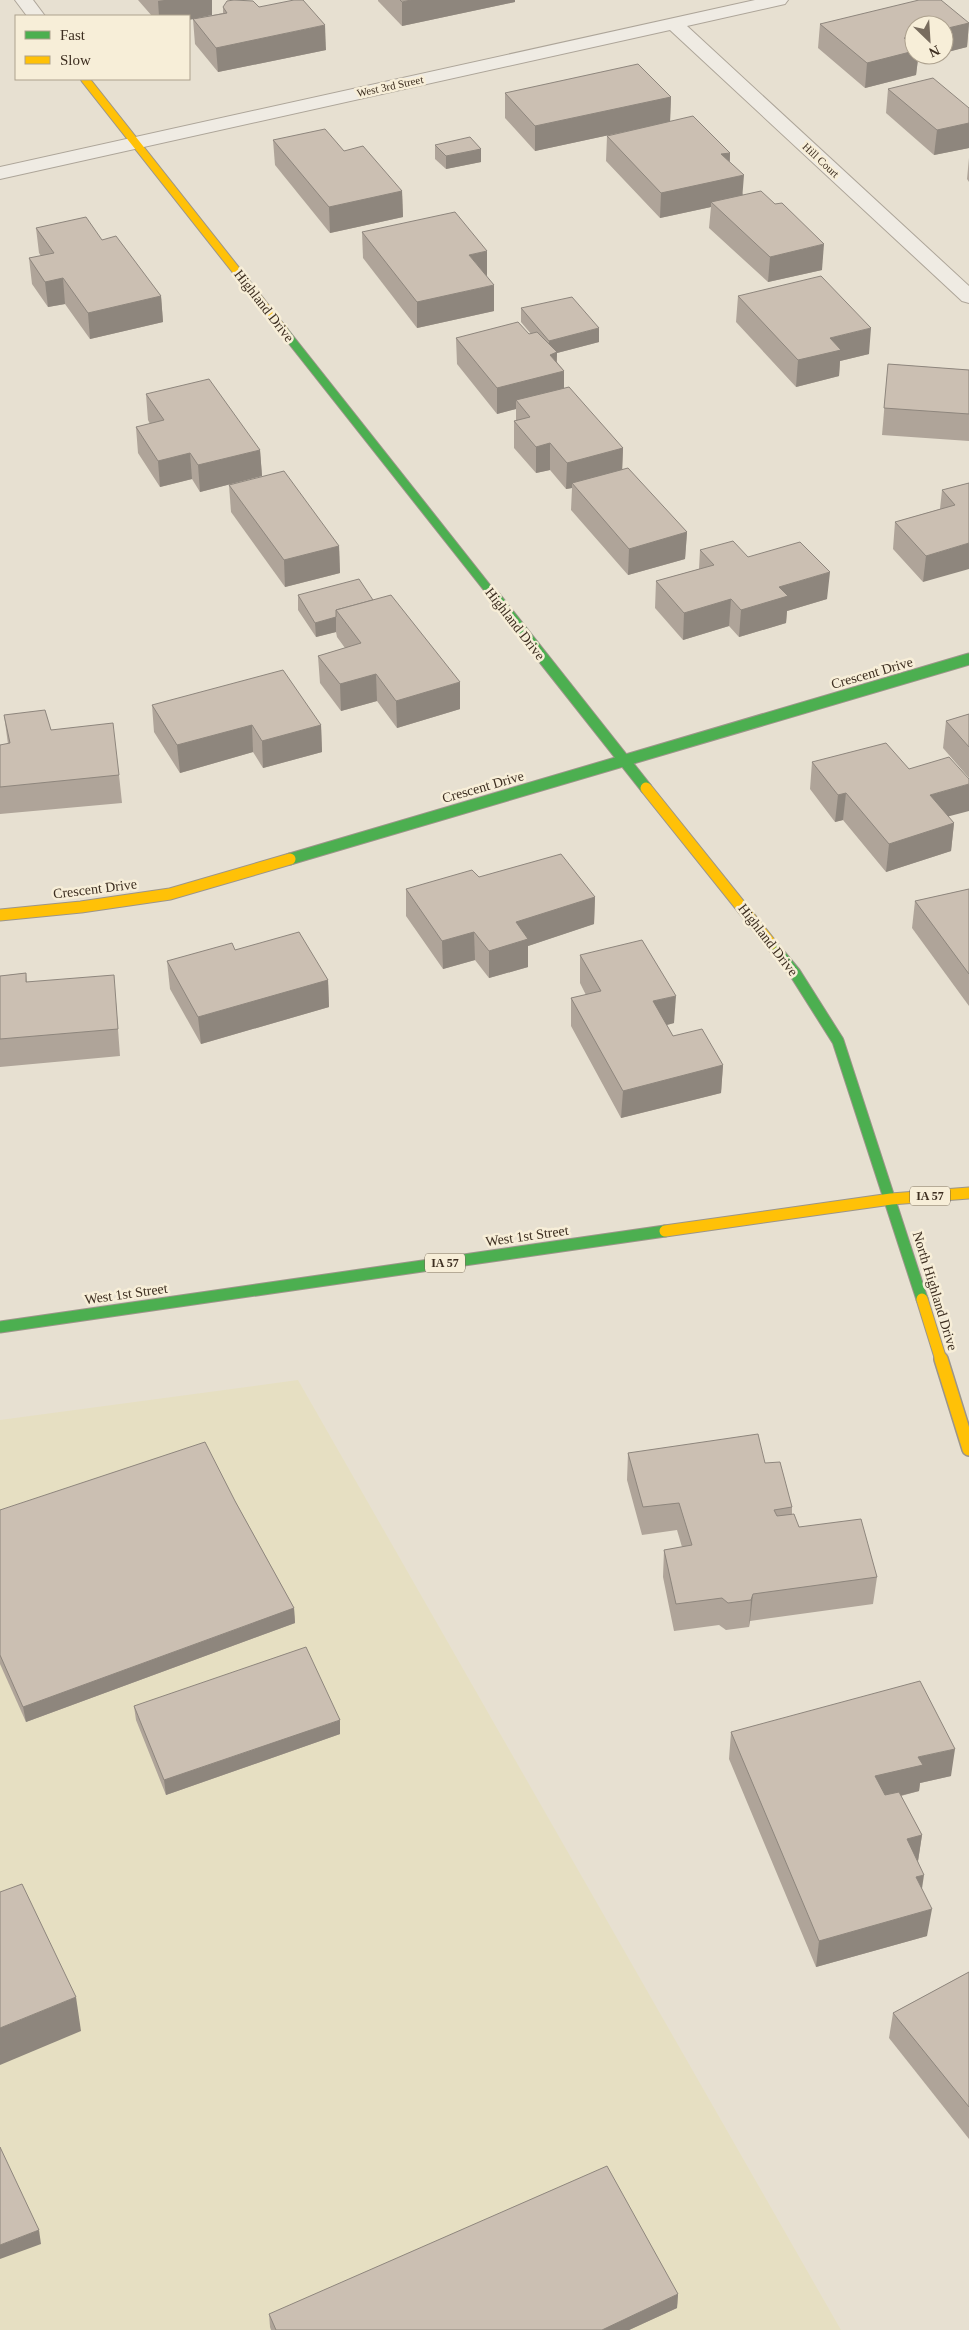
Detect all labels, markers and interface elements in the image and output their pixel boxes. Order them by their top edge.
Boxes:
legend [15,15,190,80]
north arrow [904,15,954,65]
text: Fast [60,27,86,43]
text: N [927,42,942,60]
text: Slow [60,52,91,68]
street label: West 3rd Street [356,73,424,99]
street label: Hill Court [800,140,842,180]
street label: Highland Drive [231,267,297,345]
street label: Highland Drive [482,585,548,663]
street label: Crescent Drive [829,654,915,692]
street label: Crescent Drive [440,768,526,806]
street label: Crescent Drive [52,876,138,902]
street label: Highland Drive [735,901,801,979]
road number: IA 57 [910,1186,950,1206]
street label: West 1st Street [485,1223,570,1249]
street label: North Highland Drive [910,1230,960,1352]
road number: IA 57 [425,1254,465,1272]
street label: West 1st Street [84,1281,169,1307]

